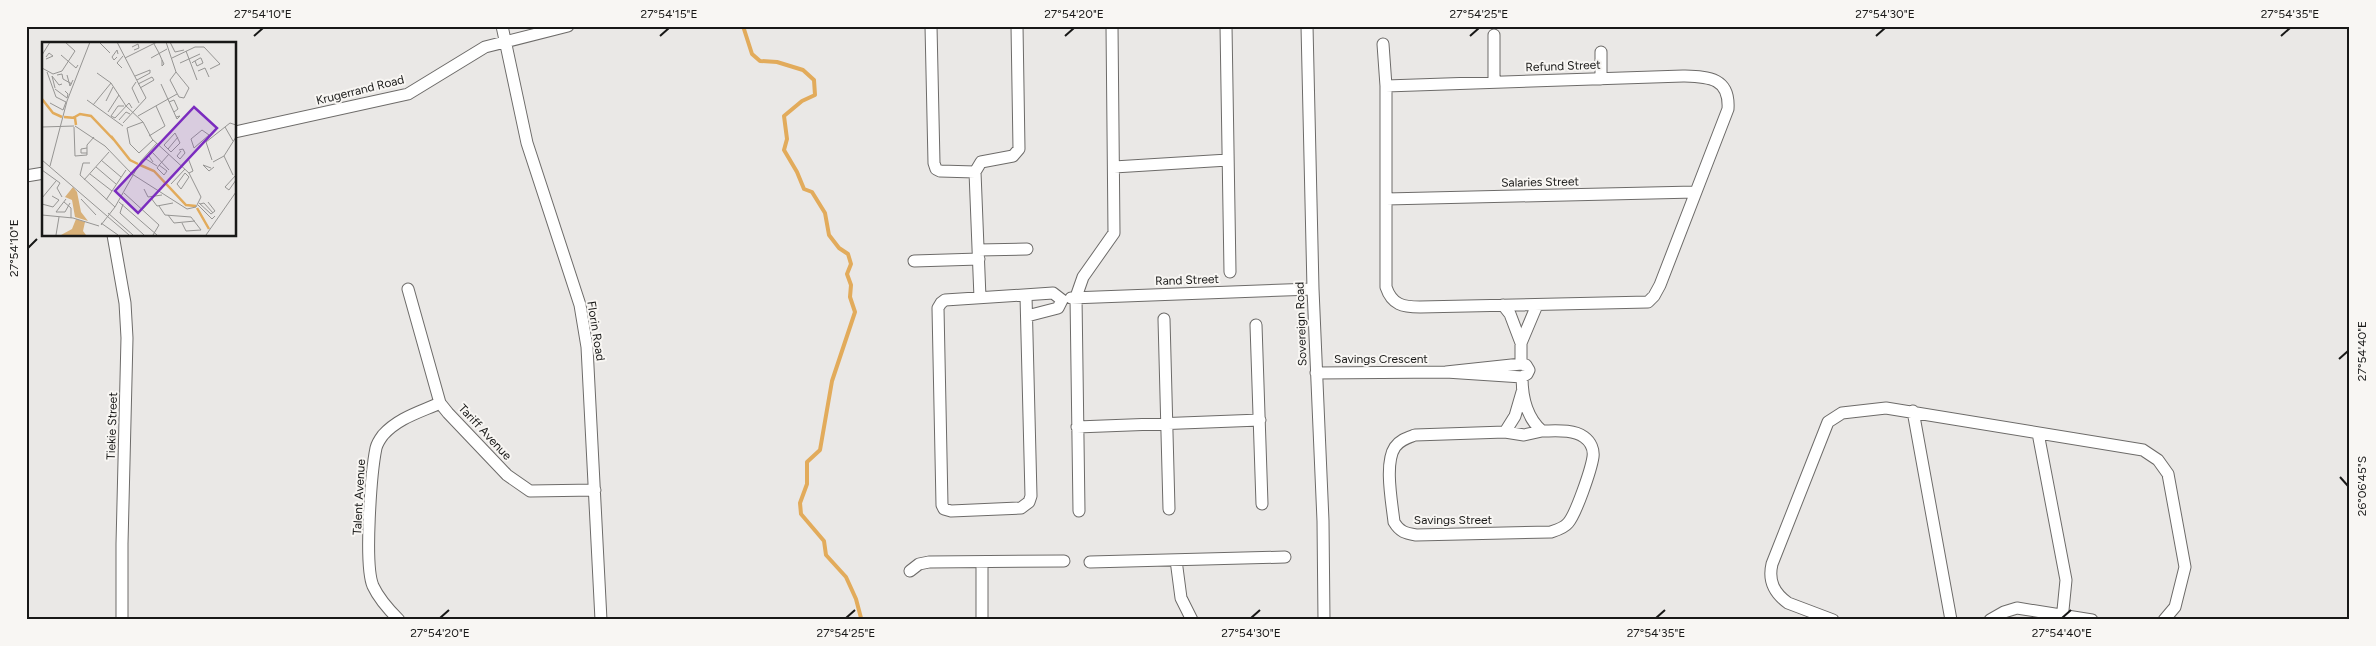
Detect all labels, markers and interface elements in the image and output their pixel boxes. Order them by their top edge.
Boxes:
text: 27°54'10"E [234,7,292,21]
text: 27°54'15"E [640,7,698,21]
text: 27°54'20"E [1044,7,1104,21]
text: 27°54'25"E [1450,7,1508,21]
text: 27°54'30"E [1855,7,1915,21]
text: 27°54'35"E [2261,7,2319,21]
inset map [42,42,236,236]
street label: Refund Street [1525,58,1601,74]
street label: Krugerrand Road [315,72,405,108]
street label: Salaries Street [1501,174,1579,190]
text: 27°54'10"E [7,219,21,277]
street label: Rand Street [1155,272,1220,288]
street label: Sovereign Road [1293,282,1309,366]
street label: Florin Road [584,300,608,362]
text: 27°54'40"E [2355,321,2369,381]
street label: Savings Crescent [1334,352,1428,366]
street label: Tiekie Street [104,391,120,460]
street label: Tariff Avenue [456,401,515,463]
text: 26°06'45"S [2355,456,2369,516]
street label: Talent Avenue [350,458,368,535]
street label: Savings Street [1414,513,1493,527]
text: 27°54'20"E [410,626,470,640]
text: 27°54'25"E [817,626,875,640]
text: 27°54'30"E [1221,626,1281,640]
text: 27°54'35"E [1627,626,1685,640]
text: 27°54'40"E [2032,626,2092,640]

